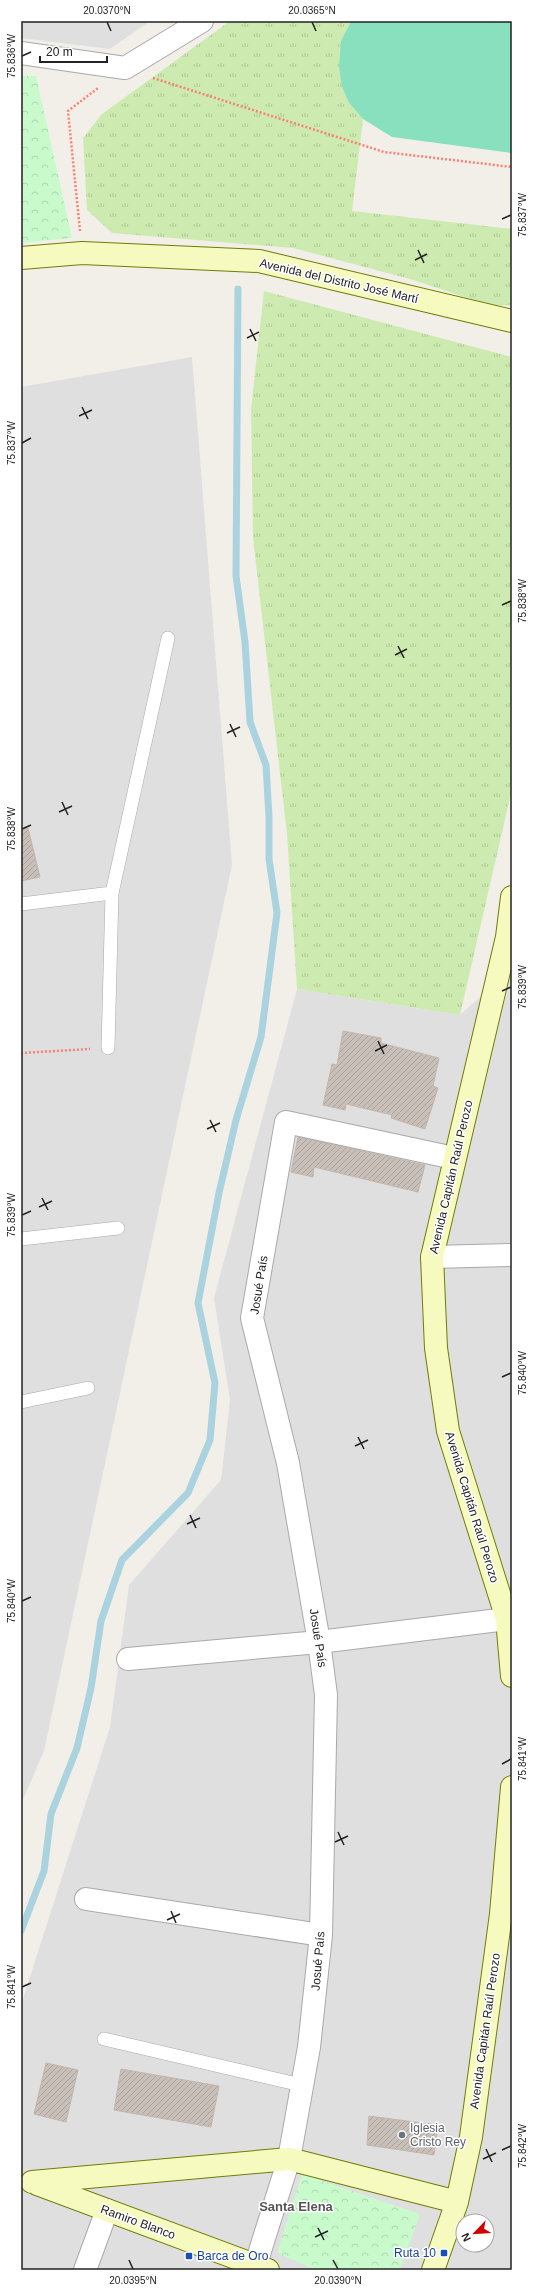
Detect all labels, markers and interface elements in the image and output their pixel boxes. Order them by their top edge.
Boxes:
text: 20.0370°N [83,5,131,16]
text: 20.0365°N [288,5,336,16]
text: 75.836°W [6,33,17,78]
scale bar [40,38,107,64]
text: 20 m [46,45,73,59]
text: 75.837°W [517,192,528,237]
street label: Avenida del Distrito José Martí [258,256,420,306]
text: 75.837°W [6,420,17,465]
text: 75.838°W [517,578,528,623]
text: 75.838°W [6,806,17,851]
text: 75.839°W [517,964,528,1009]
street label: Avenida Capitán Raúl Perozo [426,1099,476,1255]
text: 75.839°W [6,1192,17,1237]
street label: Josué País [247,1255,271,1315]
text: 75.840°W [517,1350,528,1395]
street label: Avenida Capitán Raúl Perozo [442,1430,502,1585]
text: 75.840°W [6,1578,17,1623]
street label: Josué País [306,1608,330,1668]
text: 75.841°W [517,1736,528,1781]
street label: Josué País [308,1931,328,1991]
street label: Avenida Capitán Raúl Perozo [467,1952,503,2110]
text: 75.841°W [6,1964,17,2009]
place label: Iglesia Cristo Rey [410,2121,466,2149]
text: 75.842°W [517,2123,528,2168]
marker: Iglesia Cristo Rey [397,2130,407,2140]
district label: Santa Elena [259,2199,334,2214]
street label: Ramiro Blanco [99,2202,178,2242]
north arrow [455,2213,495,2253]
text: N [459,2231,473,2243]
place label: Ruta 10 [394,2246,436,2260]
marker: Ruta 10 [439,2248,449,2258]
place label: Barca de Oro [197,2249,269,2263]
marker: Barca de Oro [184,2251,194,2261]
text: 20.0395°N [109,2275,157,2286]
text: 20.0390°N [314,2275,362,2286]

